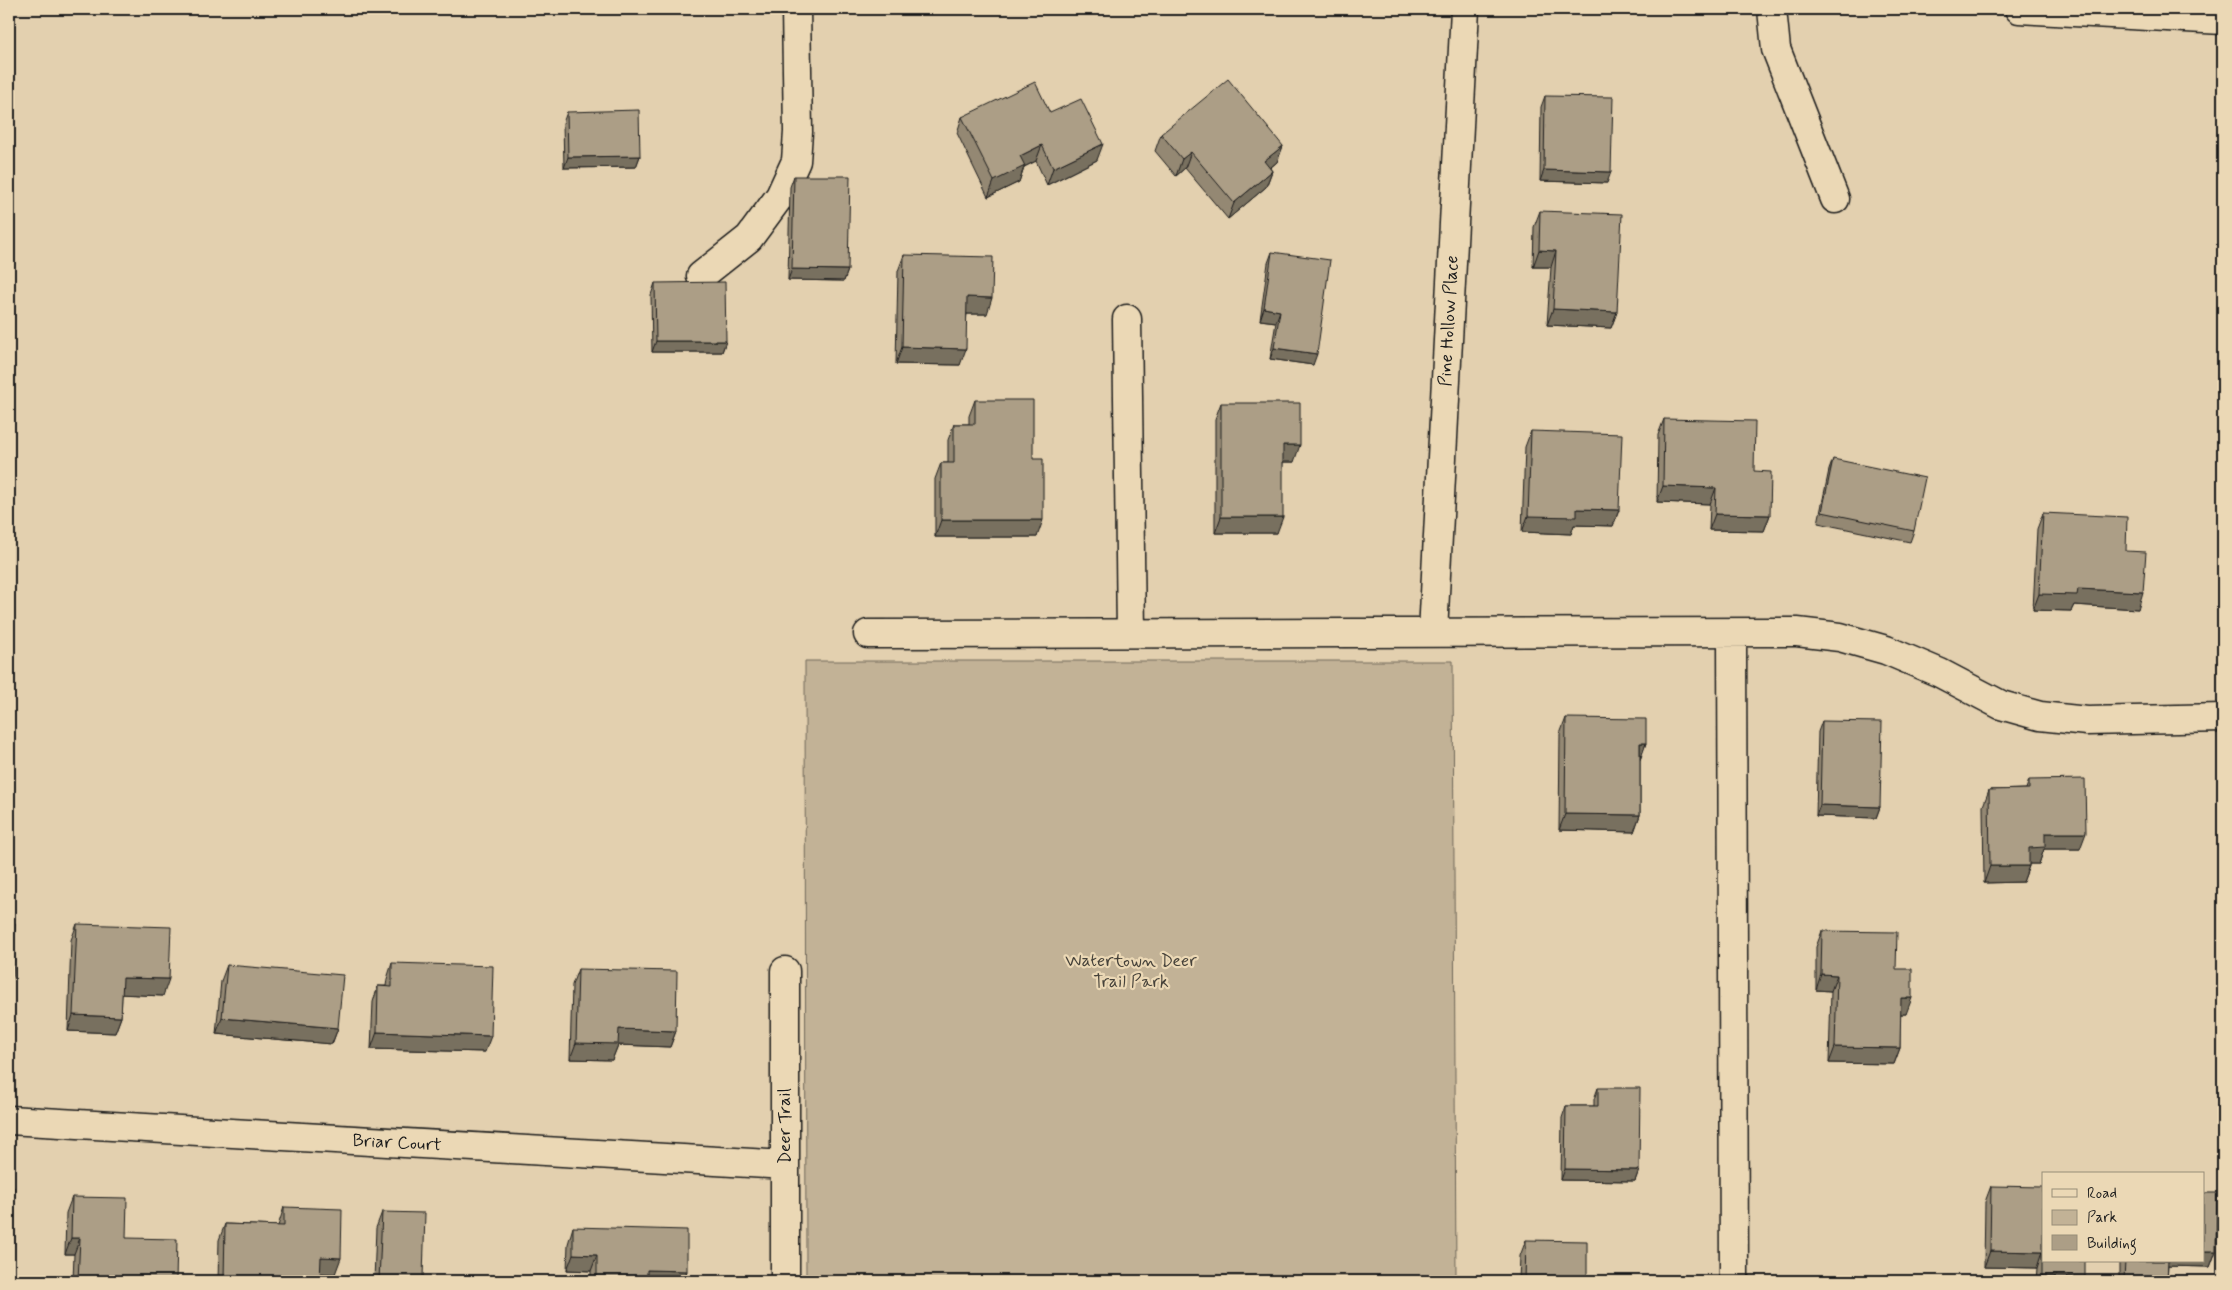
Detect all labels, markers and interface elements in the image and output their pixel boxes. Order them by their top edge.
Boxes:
street label: Pine Hollow Place [1434,255,1464,387]
park label: Watertown Deer Trail Park [1065,949,1197,994]
street label: Deer Trail [773,1088,797,1164]
street label: Briar Court [352,1129,442,1157]
legend [2042,1172,2204,1262]
text: Road [2087,1184,2117,1204]
text: Park [2087,1208,2117,1228]
text: Building [2087,1234,2137,1255]

